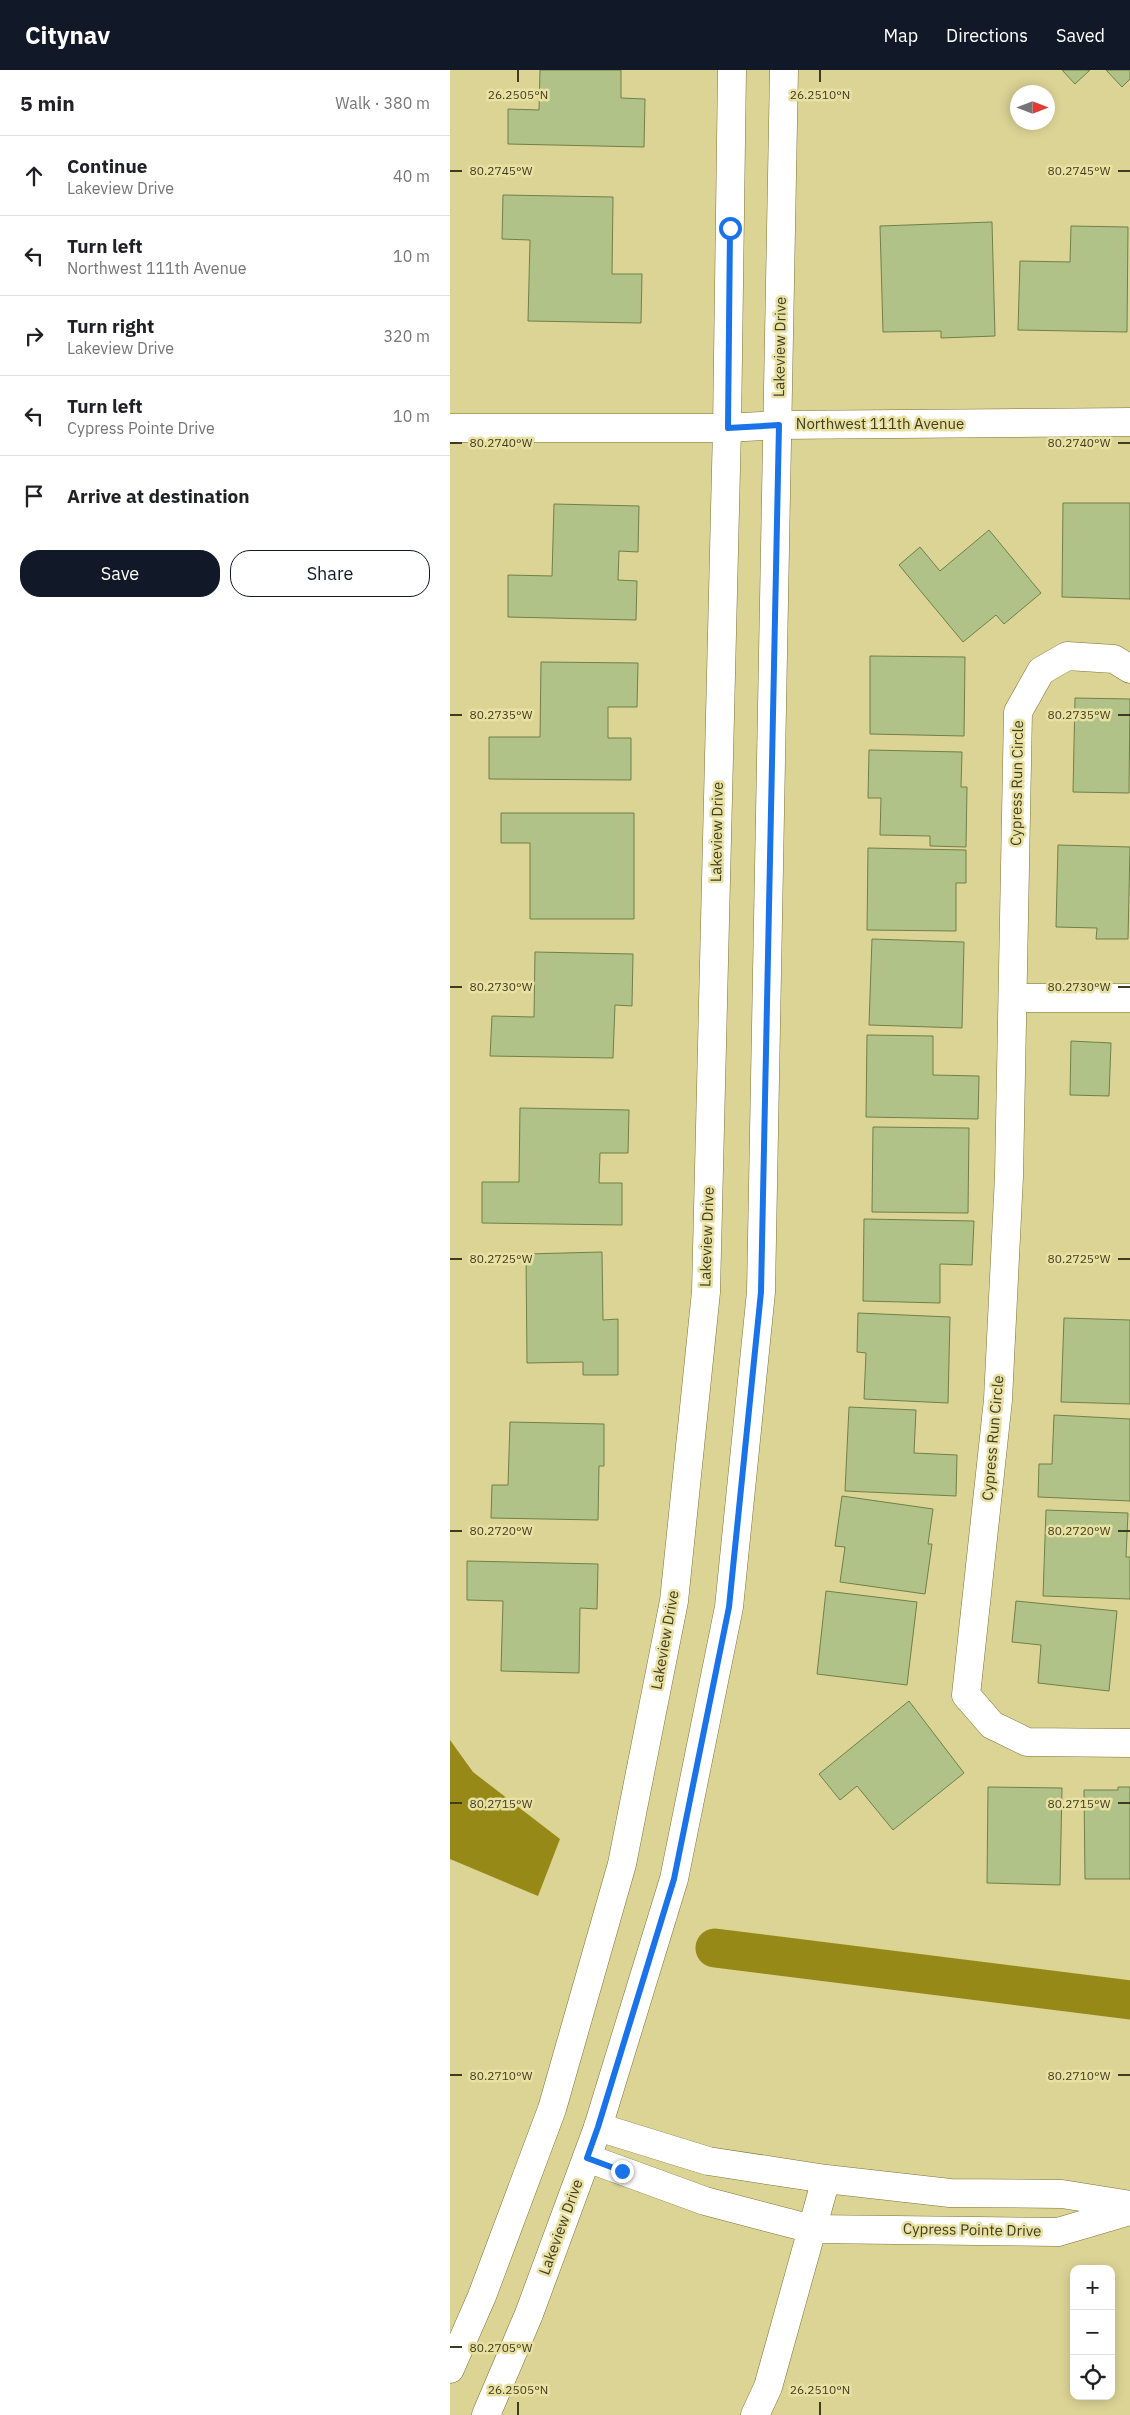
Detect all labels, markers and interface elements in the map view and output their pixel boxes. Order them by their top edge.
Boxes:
text: Citynav [25,19,110,51]
text: Map [883,24,918,47]
text: Directions [946,24,1028,47]
text: Saved [1056,24,1105,47]
north arrow [1010,85,1055,130]
text: 26.2505°N [488,87,548,102]
text: 26.2510°N [790,87,850,102]
text: 5 min [20,89,75,117]
text: Walk · 380 m [335,93,430,113]
text: Continue [67,154,147,178]
icon: ahead [20,162,48,190]
text: 80.2745°W [470,163,533,178]
text: 80.2745°W [1048,163,1111,178]
text: 40 m [393,166,430,186]
text: Lakeview Drive [67,178,174,198]
route start [719,217,742,240]
text: Turn left [67,234,143,258]
icon: left [20,242,48,270]
text: 10 m [393,246,430,266]
text: Northwest 111th Avenue [67,258,247,278]
street label: Lakeview Drive [769,297,790,397]
text: Turn right [67,314,154,338]
icon: right [20,322,48,350]
text: 320 m [383,326,430,346]
text: Lakeview Drive [67,338,174,358]
text: Turn left [67,394,143,418]
icon: left [20,402,48,430]
text: 10 m [393,406,430,426]
street label: Northwest 111th Avenue [796,414,964,433]
text: Cypress Pointe Drive [67,418,215,438]
text: 80.2740°W [470,435,533,450]
text: 80.2740°W [1048,435,1111,450]
icon: arrive [20,482,48,510]
text: Arrive at destination [67,484,250,508]
button: Save [20,550,220,597]
button: Share [230,550,430,597]
text: 80.2735°W [470,707,533,722]
text: 80.2735°W [1048,707,1111,722]
street label: Cypress Run Circle [1006,720,1027,846]
street label: Lakeview Drive [706,782,727,882]
text: 80.2730°W [470,979,533,994]
text: 80.2730°W [1048,979,1111,994]
street label: Lakeview Drive [695,1186,718,1288]
text: 80.2725°W [470,1251,533,1266]
text: 80.2725°W [1048,1251,1111,1266]
street label: Cypress Run Circle [978,1374,1007,1501]
text: 80.2720°W [470,1523,533,1538]
text: 80.2720°W [1048,1523,1111,1538]
street label: Lakeview Drive [646,1589,683,1691]
text: 80.2715°W [470,1796,533,1811]
text: 80.2715°W [1048,1796,1111,1811]
text: 80.2710°W [470,2068,533,2083]
text: 80.2710°W [1048,2068,1111,2083]
route end [611,2160,634,2183]
street label: Lakeview Drive [534,2176,587,2277]
street label: Cypress Pointe Drive [903,2219,1041,2240]
map controls [1070,2265,1115,2400]
button: + [1070,2265,1115,2310]
button: − [1070,2310,1115,2355]
text: 80.2705°W [470,2340,533,2355]
button: locate [1070,2355,1115,2400]
text: 26.2505°N [488,2382,548,2397]
text: 26.2510°N [790,2382,850,2397]

